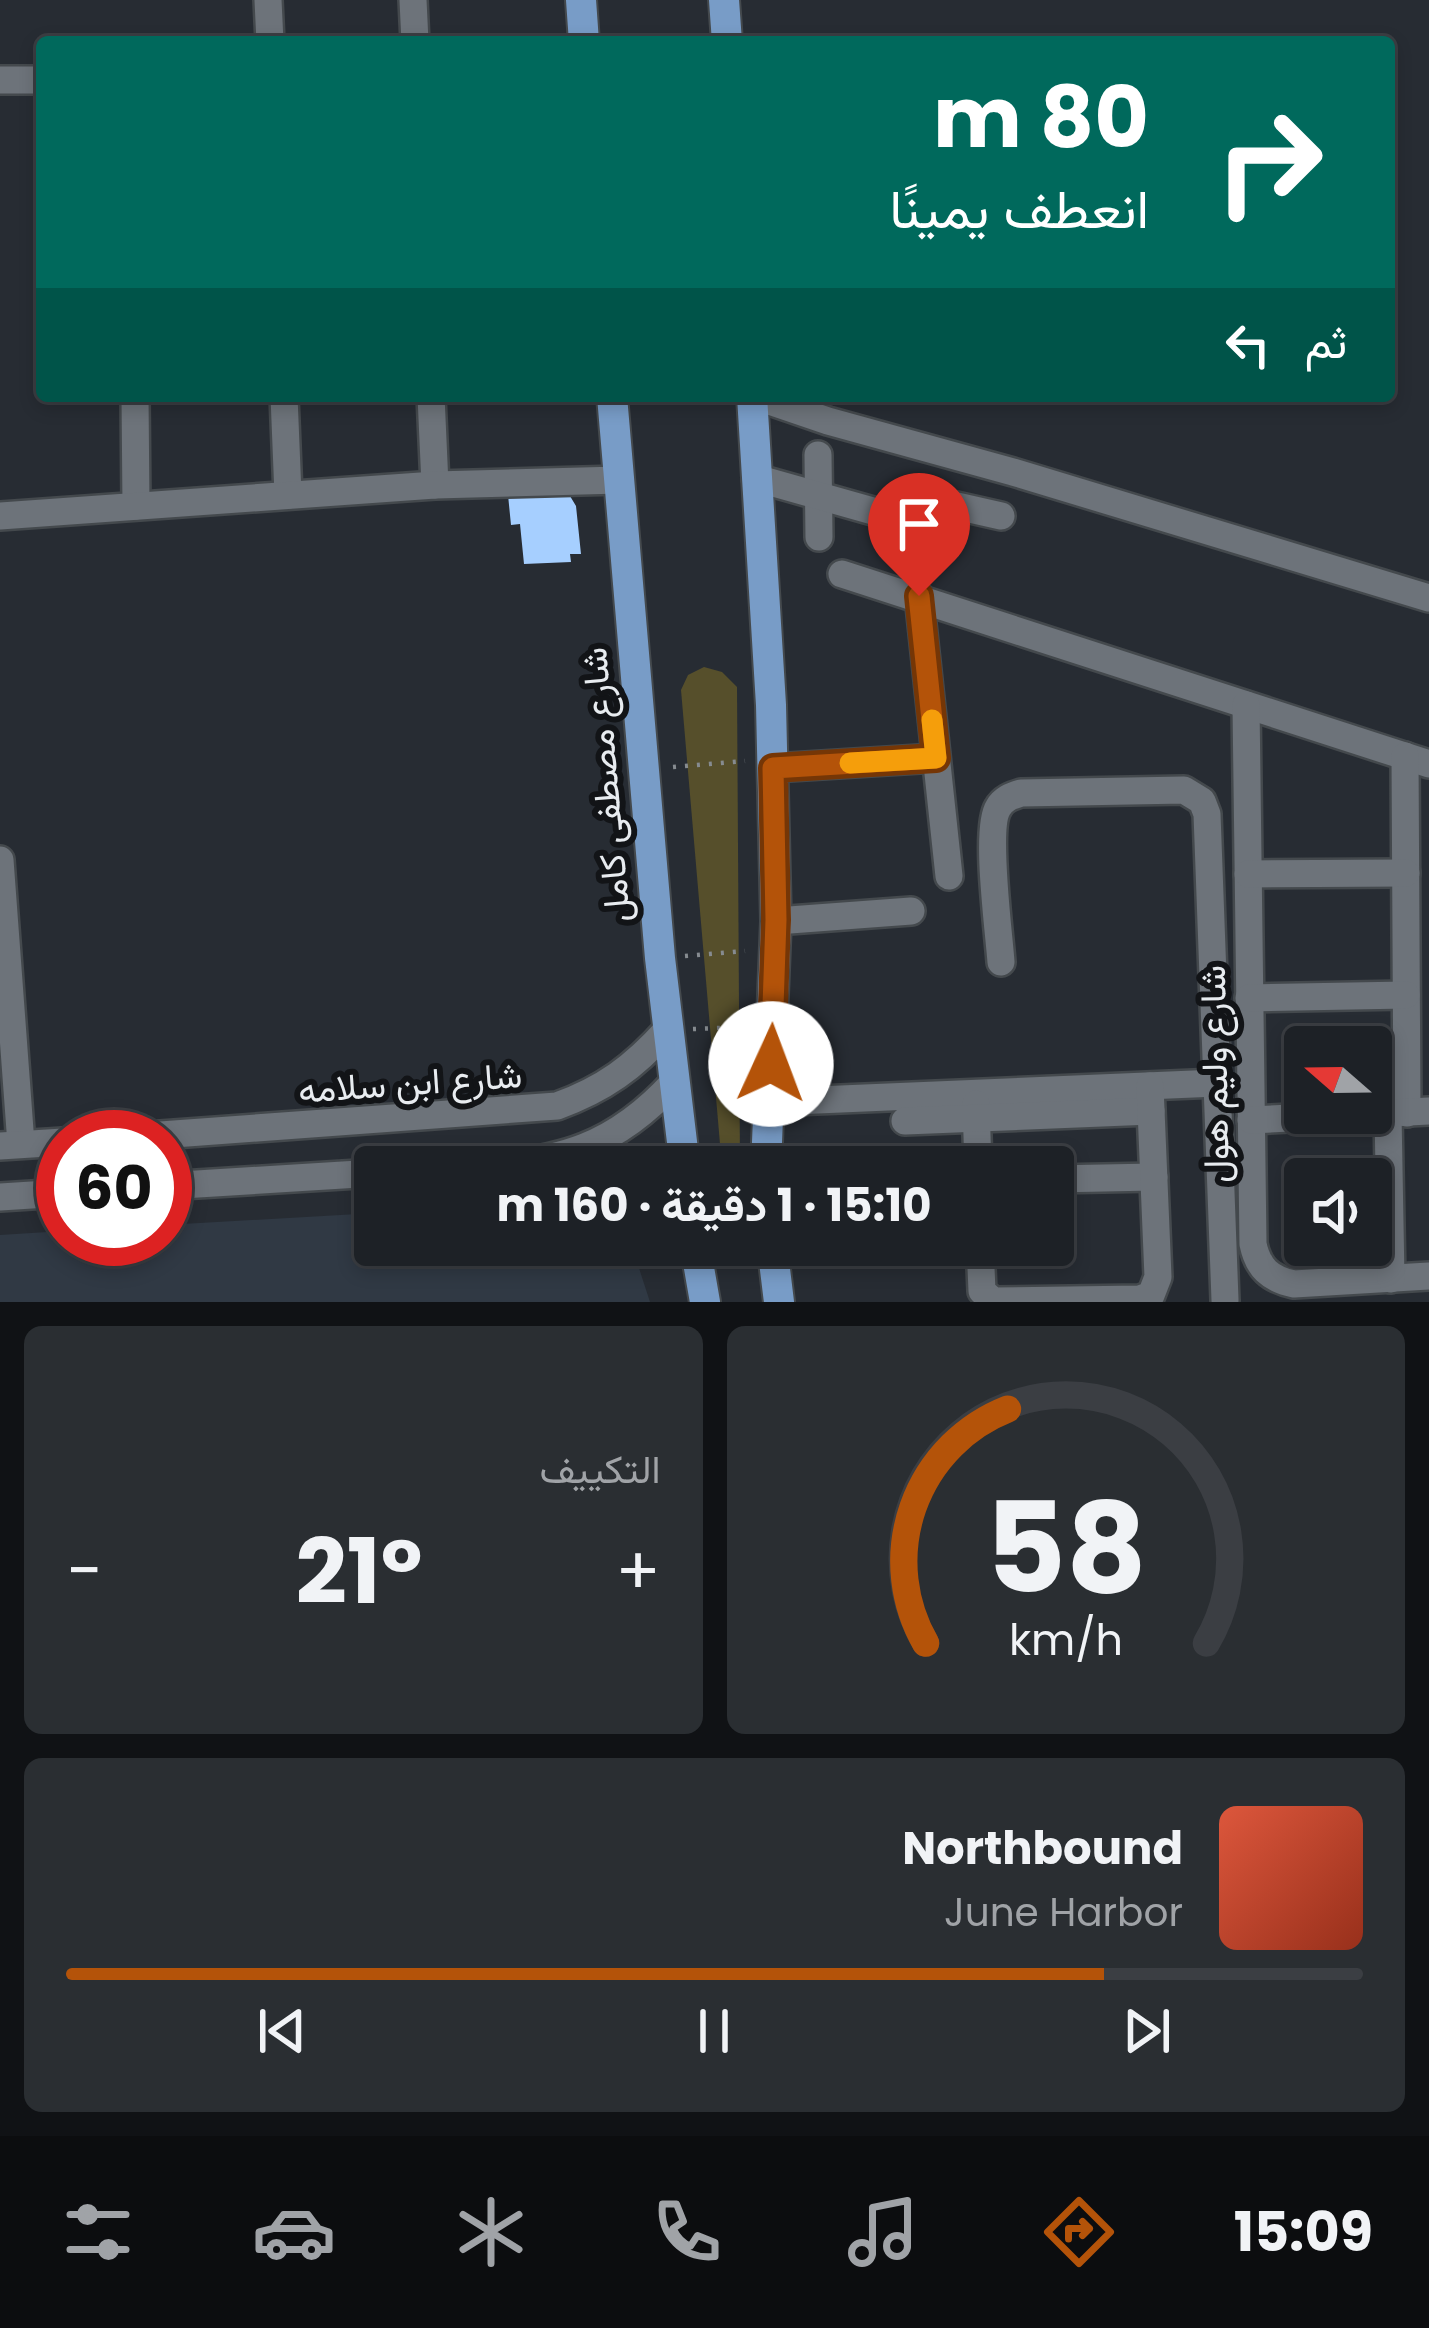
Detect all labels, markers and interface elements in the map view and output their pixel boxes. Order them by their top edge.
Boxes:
text: 80 m [933,59,1149,176]
icon: right [1191,84,1347,240]
text: انعطف يمينًا [889,171,1149,247]
text: ثم [1305,311,1347,374]
icon: left [1215,312,1281,378]
pin [868,473,970,596]
icon: arrive [886,491,952,557]
street label: شارع مصطفى كامل [568,645,643,925]
street label: شارع وليم هول [1187,965,1242,1183]
position arrow [708,1001,834,1127]
north arrow [1284,1026,1392,1134]
map controls [1284,1026,1392,1266]
street label: شارع ابن سلامه [296,1049,524,1116]
speed limit sign: 60 [36,1110,192,1266]
button: sound [1284,1158,1392,1266]
text: 15:10 · 1 دقيقة · 160 m [496,1174,932,1237]
text: التكييف [540,1442,661,1497]
text: 58 [985,1461,1147,1636]
text: 21° [295,1508,422,1635]
text: − [66,1525,102,1617]
text: + [615,1525,660,1617]
text: km/h [1009,1610,1123,1670]
text: Northbound [902,1817,1183,1880]
text: June Harbor [944,1885,1183,1940]
icon: previous [249,1998,315,2064]
icon: pause [681,1998,747,2064]
icon: next [1114,1998,1180,2064]
icon: filters [56,2190,140,2274]
icon: car [252,2190,336,2274]
icon: climate [449,2190,533,2274]
icon: phone [645,2190,729,2274]
icon: music [841,2190,925,2274]
icon: directions [1037,2190,1121,2274]
text: 15:09 [1234,2194,1373,2270]

